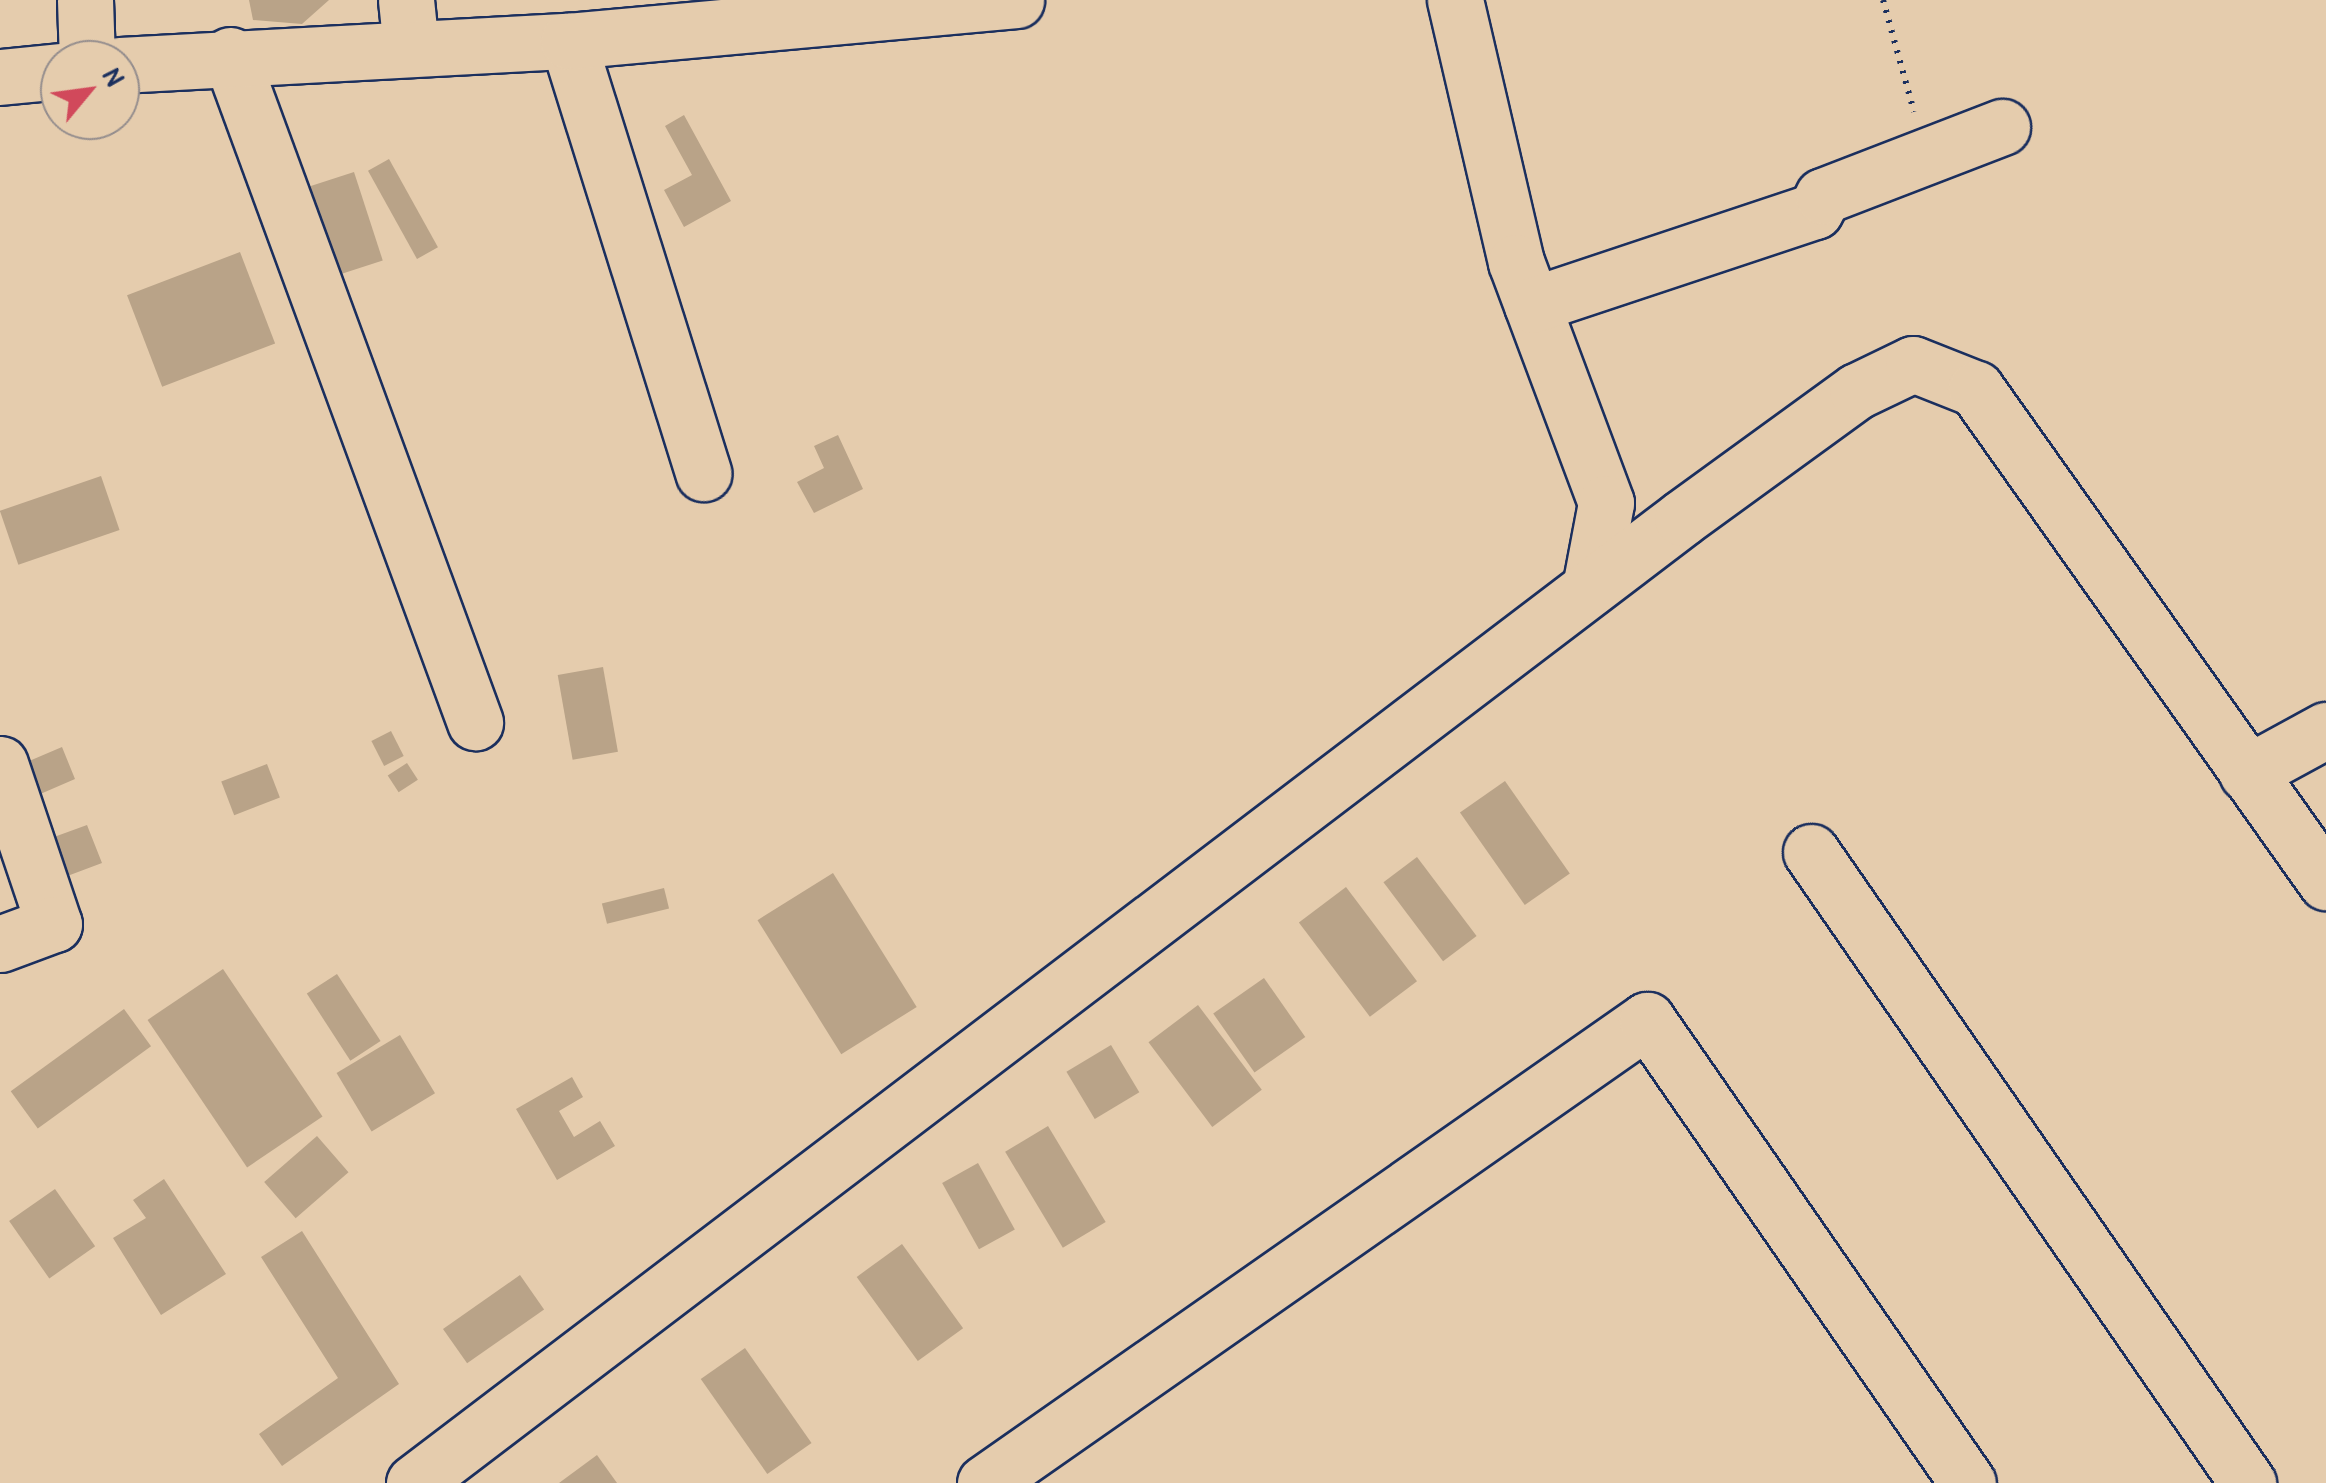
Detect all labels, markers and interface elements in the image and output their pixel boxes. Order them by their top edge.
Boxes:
north arrow [40,40,140,140]
text: N [94,61,135,92]

